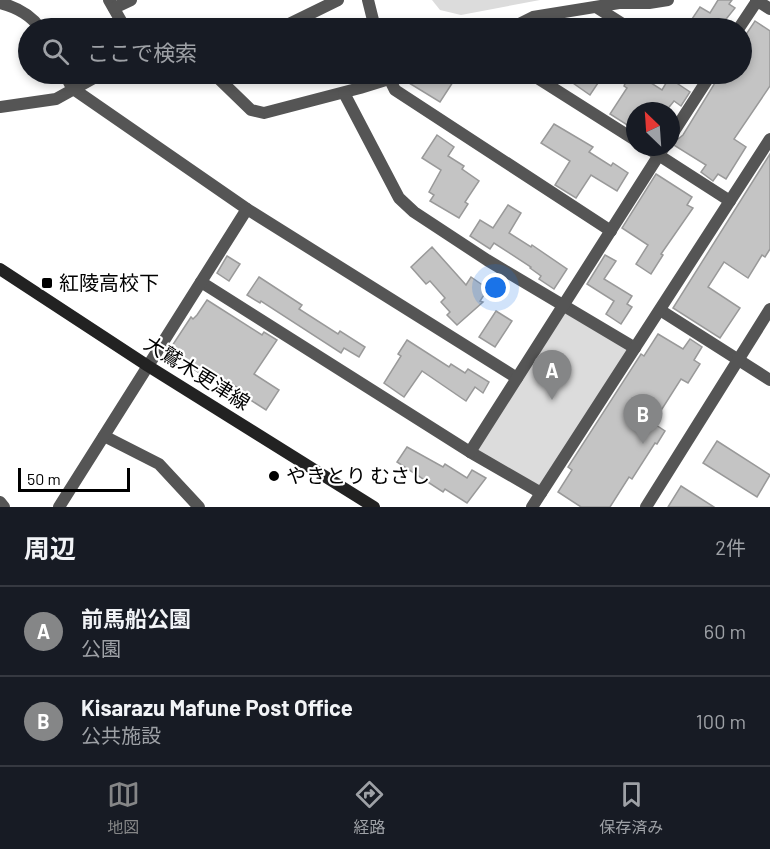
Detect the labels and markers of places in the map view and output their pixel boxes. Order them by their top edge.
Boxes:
place label: 紅陵高校下 [59,270,159,294]
marker: 紅陵高校下 [40,276,54,290]
pin: A [532,350,572,400]
pin: B [624,394,662,444]
place label: やきとり むさし [286,463,430,487]
marker: やきとり むさし [267,469,281,483]

